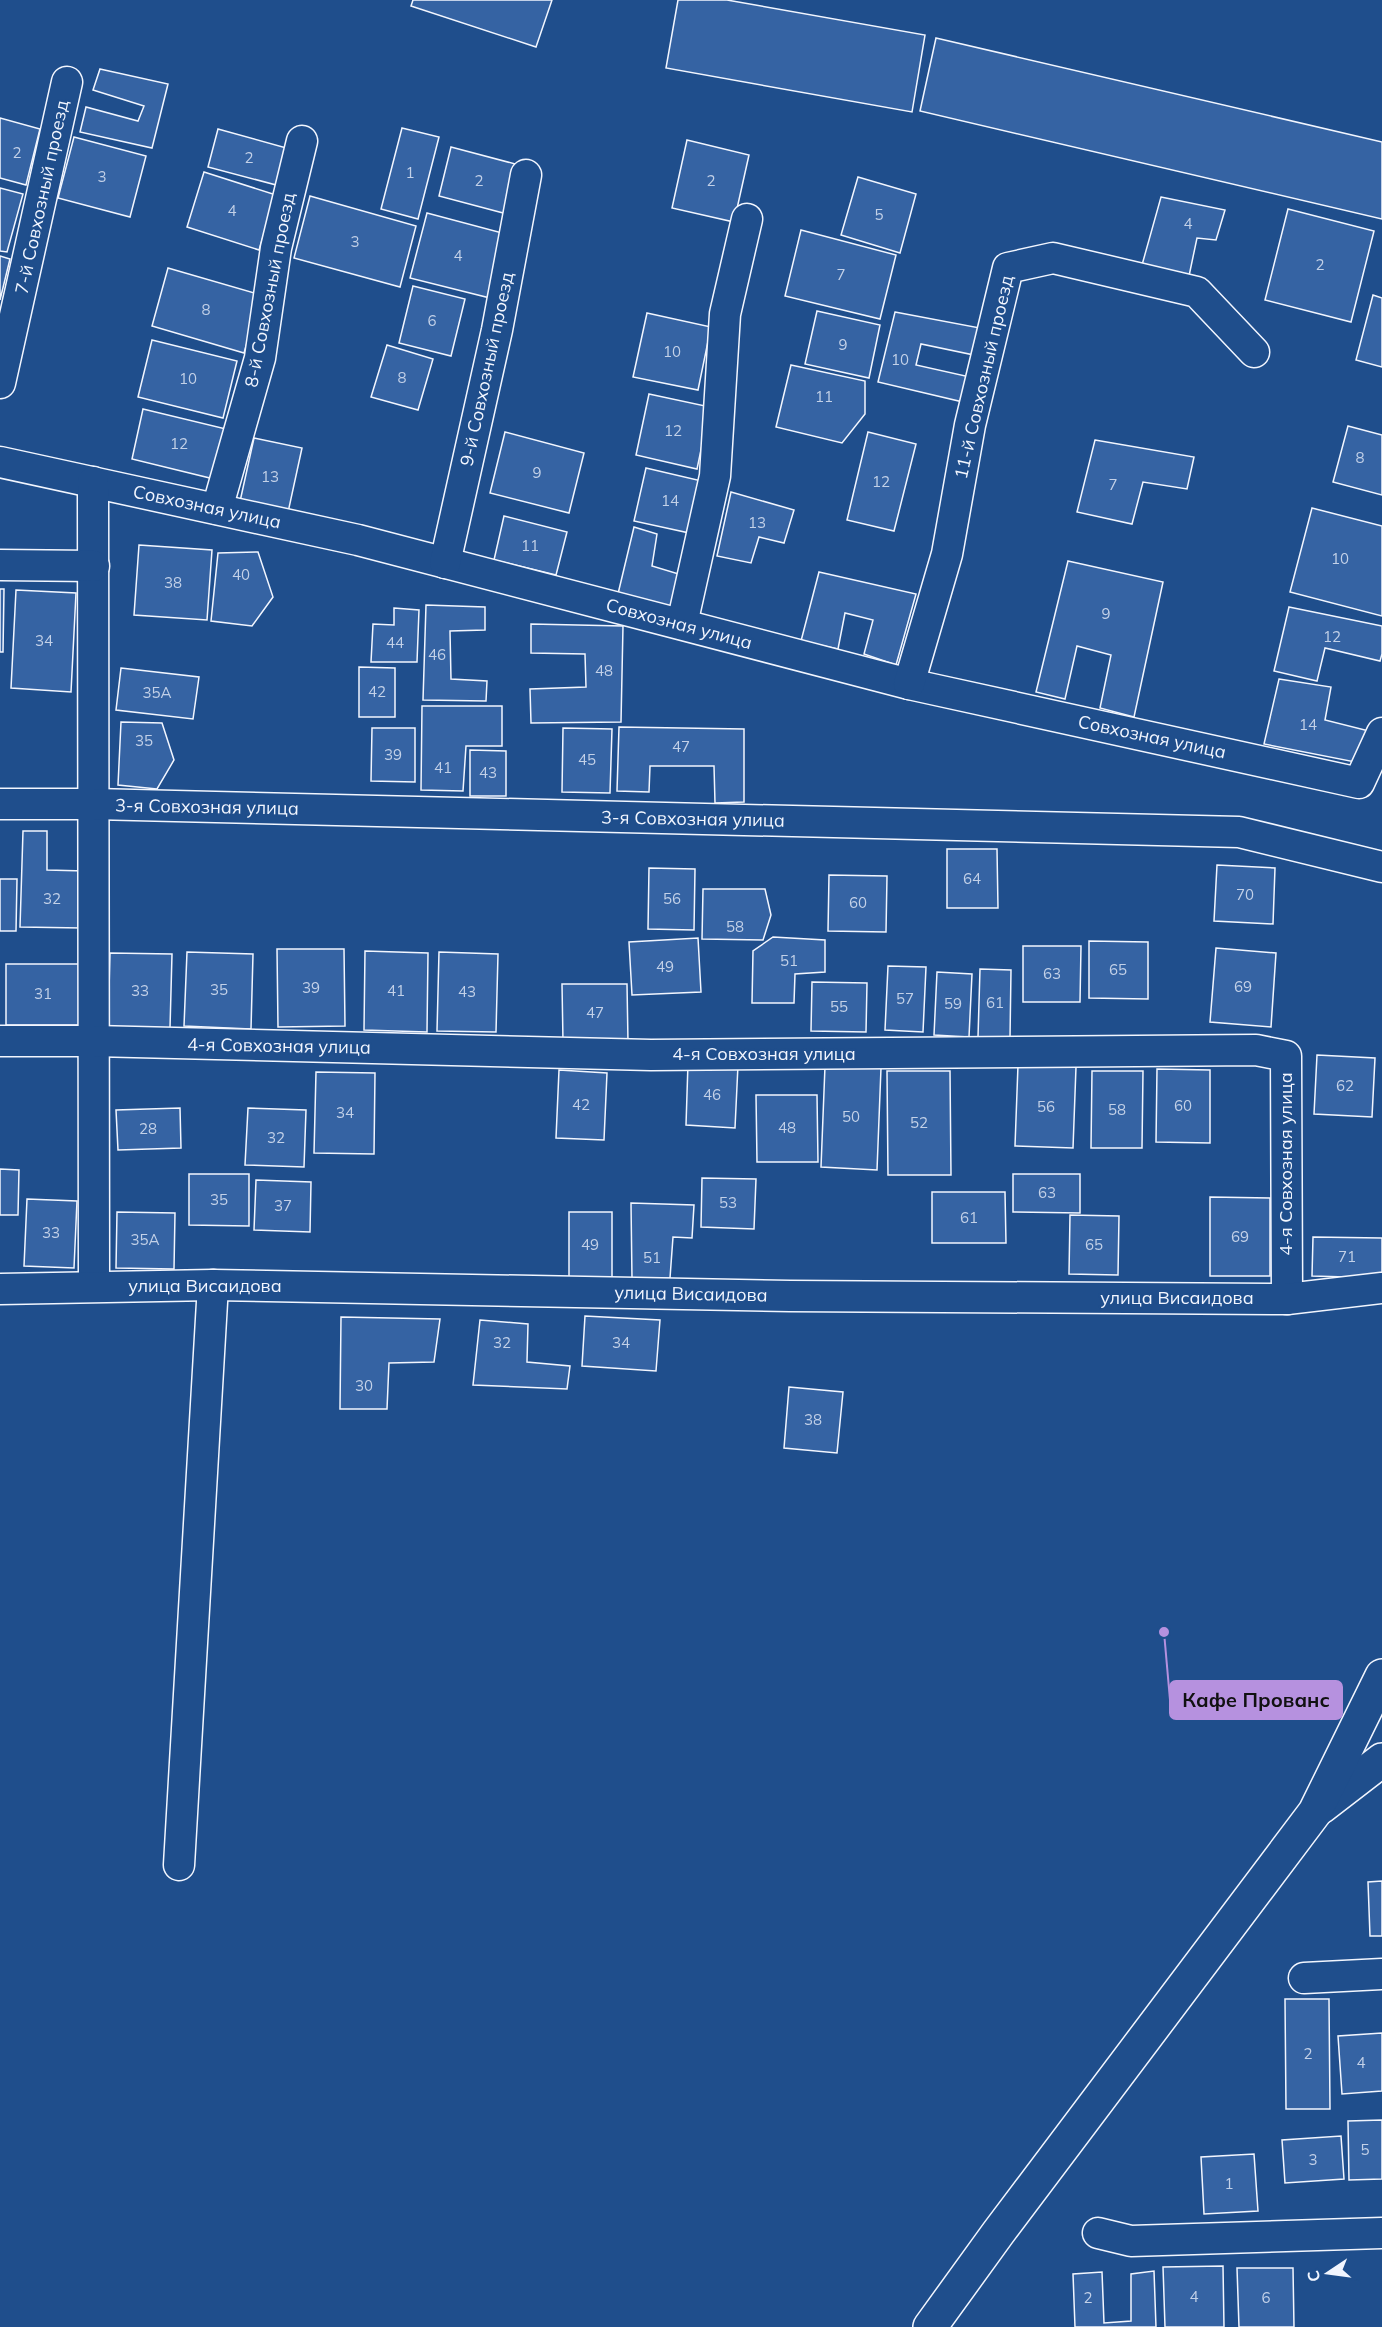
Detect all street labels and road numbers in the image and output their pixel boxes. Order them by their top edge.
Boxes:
street label: 7-й Совхозный проезд [10,98,73,296]
street label: 8-й Совхозный проезд [239,191,300,389]
street label: 9-й Совхозный проезд [455,270,518,468]
street label: 11-й Совхозный проезд [949,273,1018,481]
street label: Совхозная улица [131,480,283,533]
street label: Совхозная улица [603,593,755,654]
street label: Совхозная улица [1076,710,1228,763]
street label: 3-я Совхозная улица [115,793,299,820]
street label: 3-я Совхозная улица [601,805,785,832]
street label: 4-я Совхозная улица [187,1032,371,1059]
street label: 4-я Совхозная улица [672,1042,856,1065]
street label: 4-я Совхозная улица [1274,1072,1297,1256]
street label: улица Висаидова [128,1274,282,1297]
street label: улица Висаидова [614,1281,768,1306]
street label: улица Висаидова [1100,1286,1254,1309]

